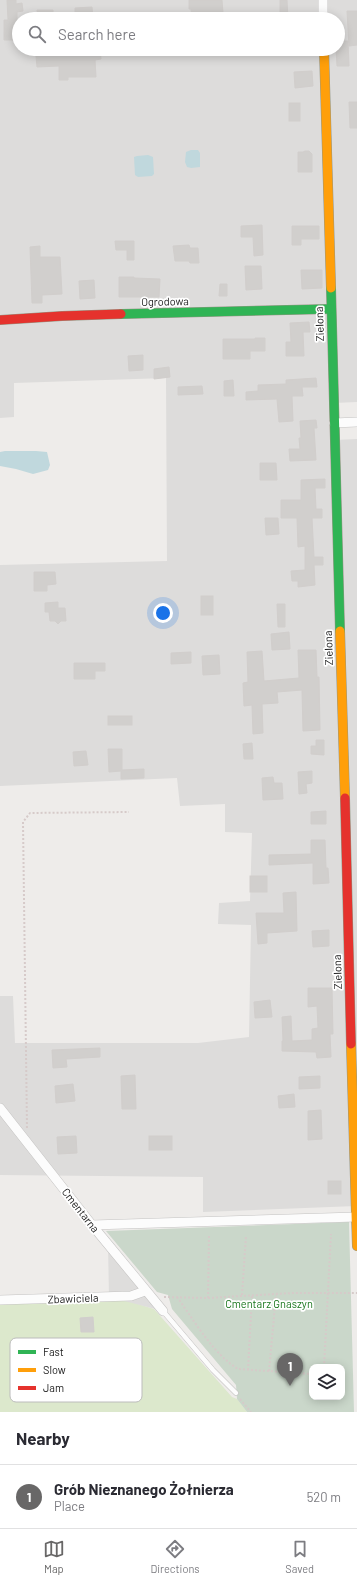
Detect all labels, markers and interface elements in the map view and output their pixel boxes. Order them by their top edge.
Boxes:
search box [12,12,345,56]
icon: search [26,23,48,45]
text: Search here [58,25,136,43]
street label: Ogrodowa [141,294,189,308]
street label: Zielona [312,306,326,342]
your location [153,603,173,623]
street label: Zielona [321,630,335,666]
street label: Zielona [330,954,344,990]
street label: Cmentarna [60,1185,102,1235]
street label: Zbawiciela [47,1291,99,1305]
park label: Cmentarz Gnaszyn [225,1297,313,1310]
legend [10,1338,142,1402]
text: Fast [43,1345,64,1358]
pin: 1 [277,1353,303,1386]
text: Slow [43,1363,66,1376]
map controls [309,1364,345,1400]
button: layers [309,1364,345,1400]
text: Jam [43,1381,64,1394]
text: Nearby [16,1428,70,1448]
text: Grób Nieznanego Żołnierza [54,1480,234,1498]
text: 1 [27,1489,31,1505]
text: 520 m [307,1489,341,1505]
text: Place [54,1498,85,1514]
tab: Map [43,1538,65,1575]
tab: Directions [150,1538,200,1575]
tab: Saved [285,1538,314,1575]

